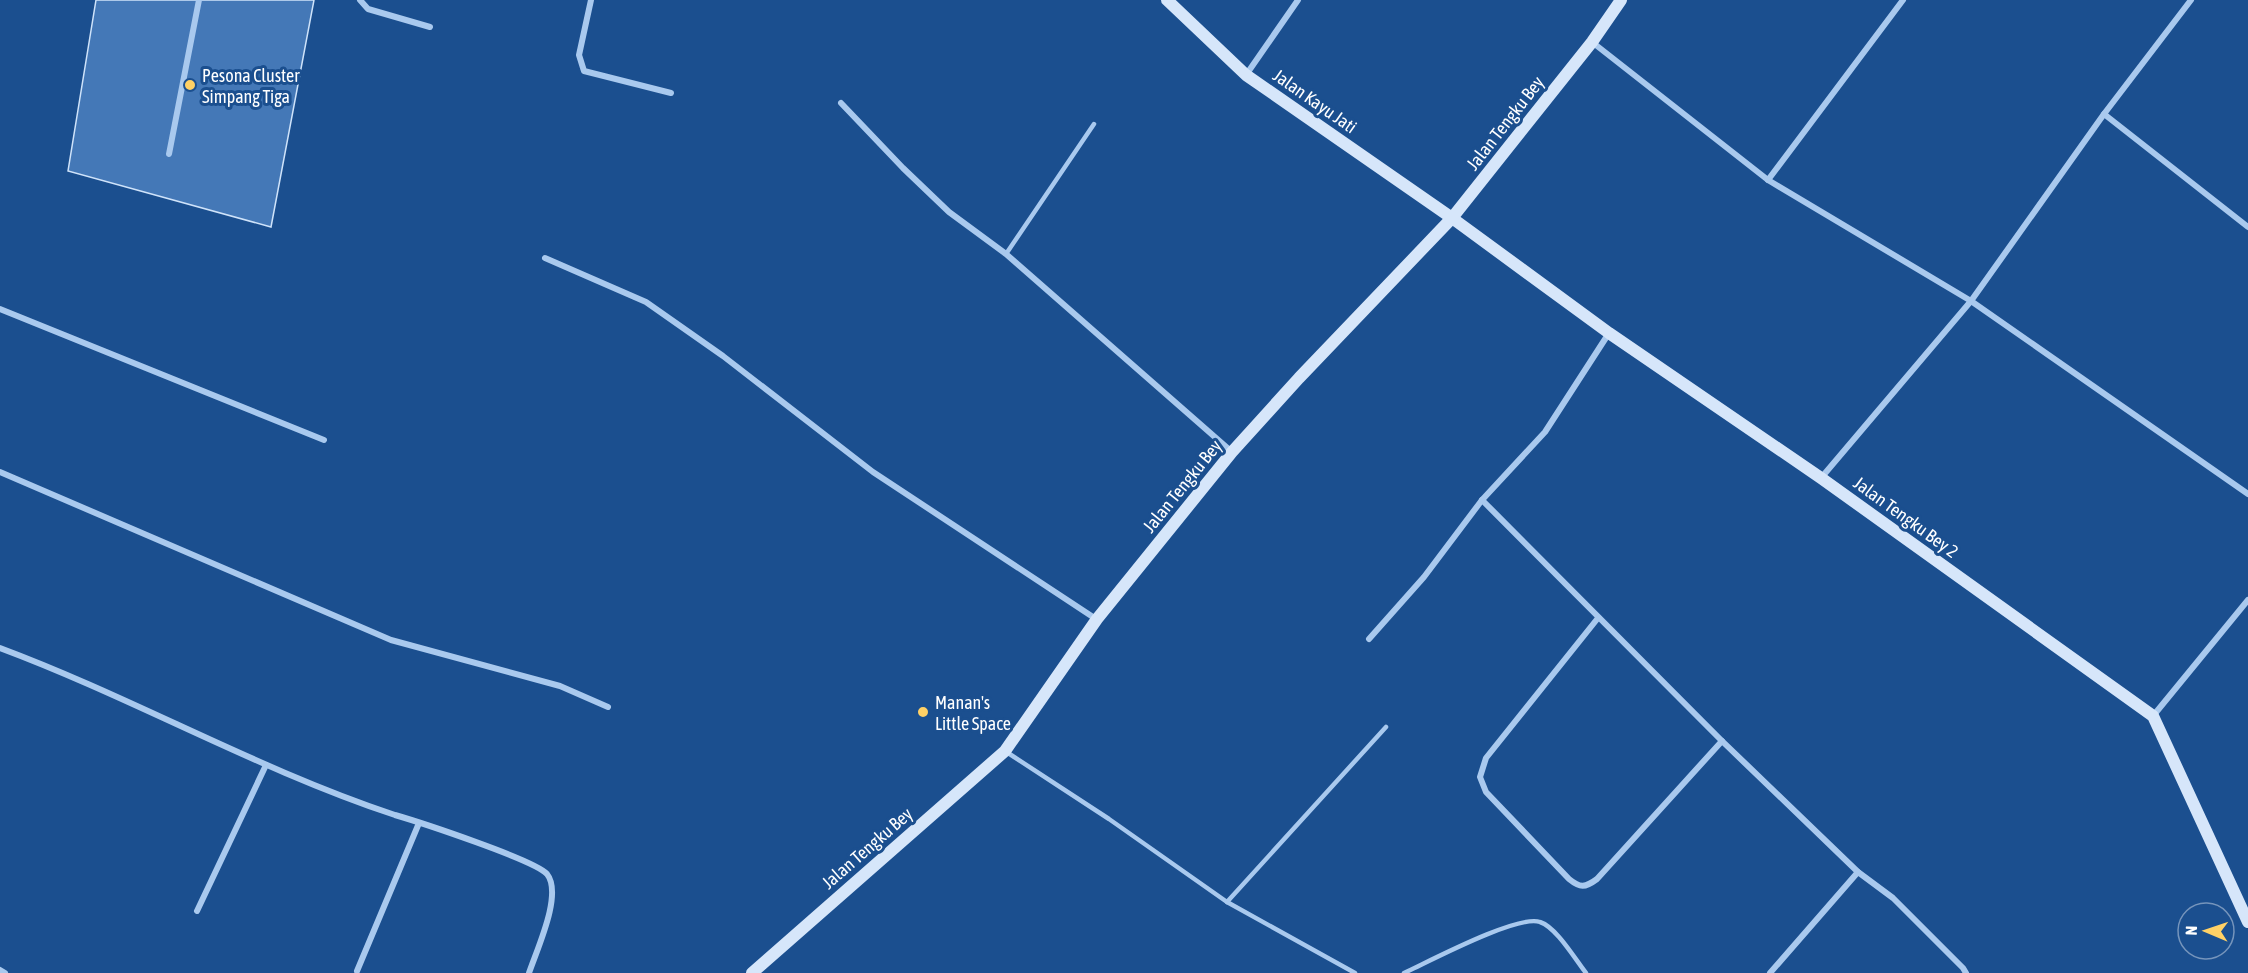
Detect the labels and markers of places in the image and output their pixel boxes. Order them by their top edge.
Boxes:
place label: Pesona Cluster Simpang Tiga [202,65,300,107]
marker: Pesona Cluster Simpang Tiga [183,78,197,92]
place label: Manan's Little Space [935,692,1011,734]
marker: Manan's Little Space [916,705,930,719]

